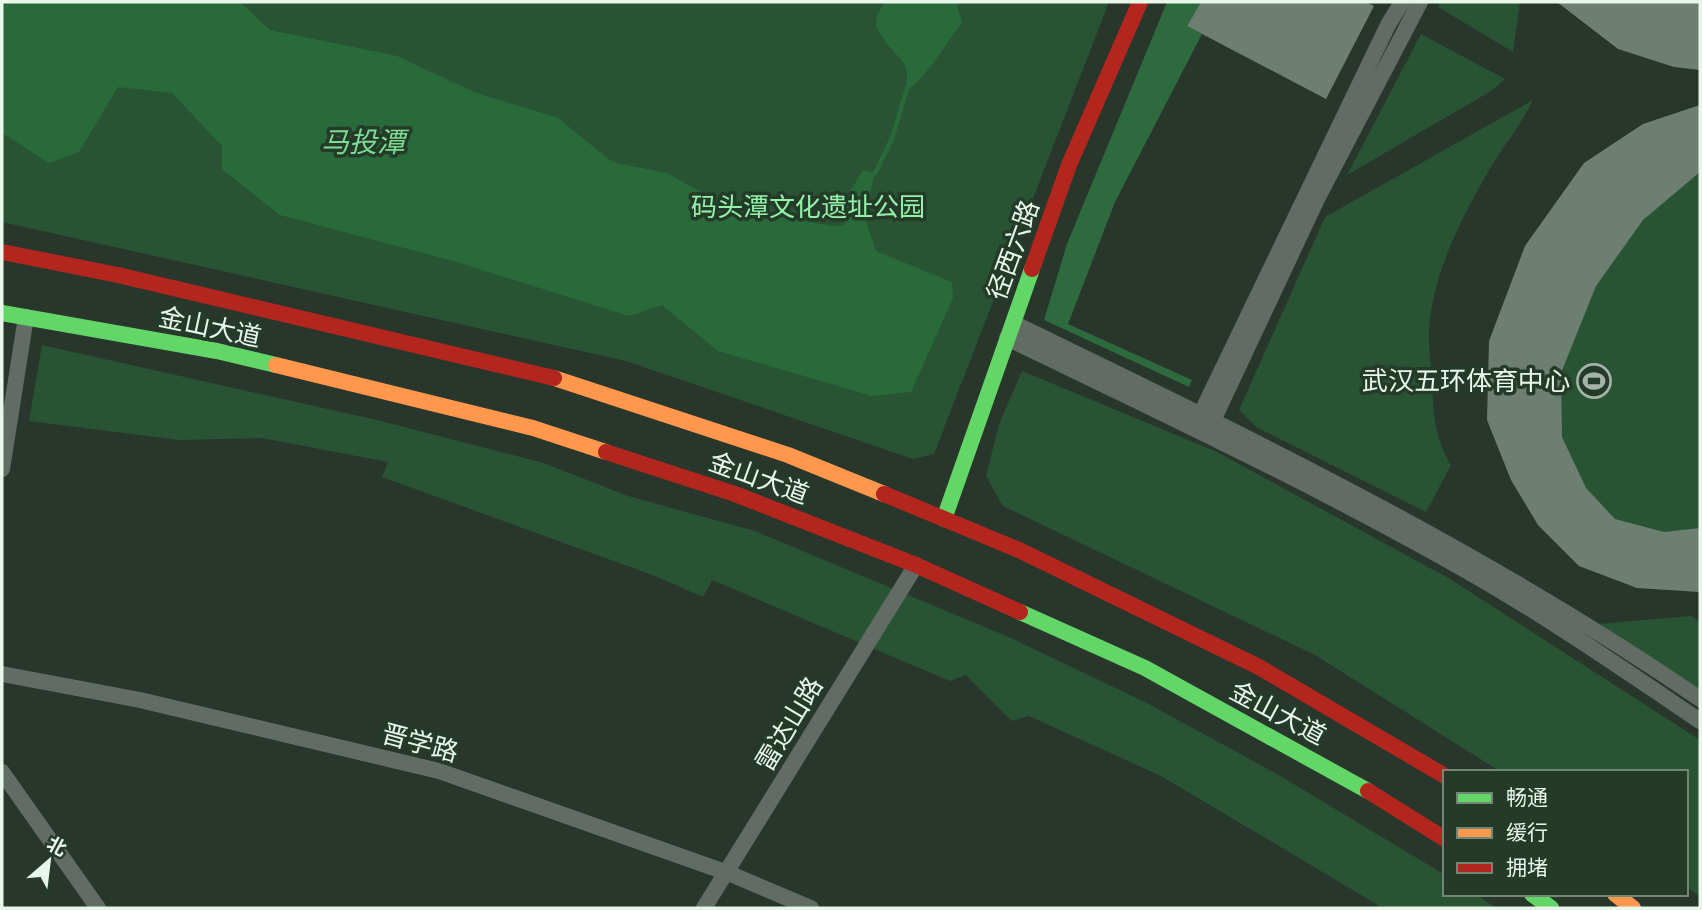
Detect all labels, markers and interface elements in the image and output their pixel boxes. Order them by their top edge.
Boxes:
water label: 马投潭 [321,124,410,158]
park label: 码头潭文化遗址公园 [691,190,925,221]
street label: 径西六路 [979,195,1044,304]
street label: 金山大道 [156,300,264,352]
sports icon: 武汉五环体育中心 [1575,362,1613,400]
place label: 武汉五环体育中心 [1362,364,1570,395]
street label: 金山大道 [705,444,814,509]
street label: 雷达山路 [748,671,828,776]
street label: 金山大道 [1226,674,1332,750]
street label: 晋学路 [379,716,462,767]
legend [1443,770,1688,896]
text: 畅通 [1506,784,1548,809]
text: 缓行 [1506,819,1548,844]
north arrow [14,826,84,896]
text: 北 [43,831,71,860]
text: 拥堵 [1506,854,1548,879]

